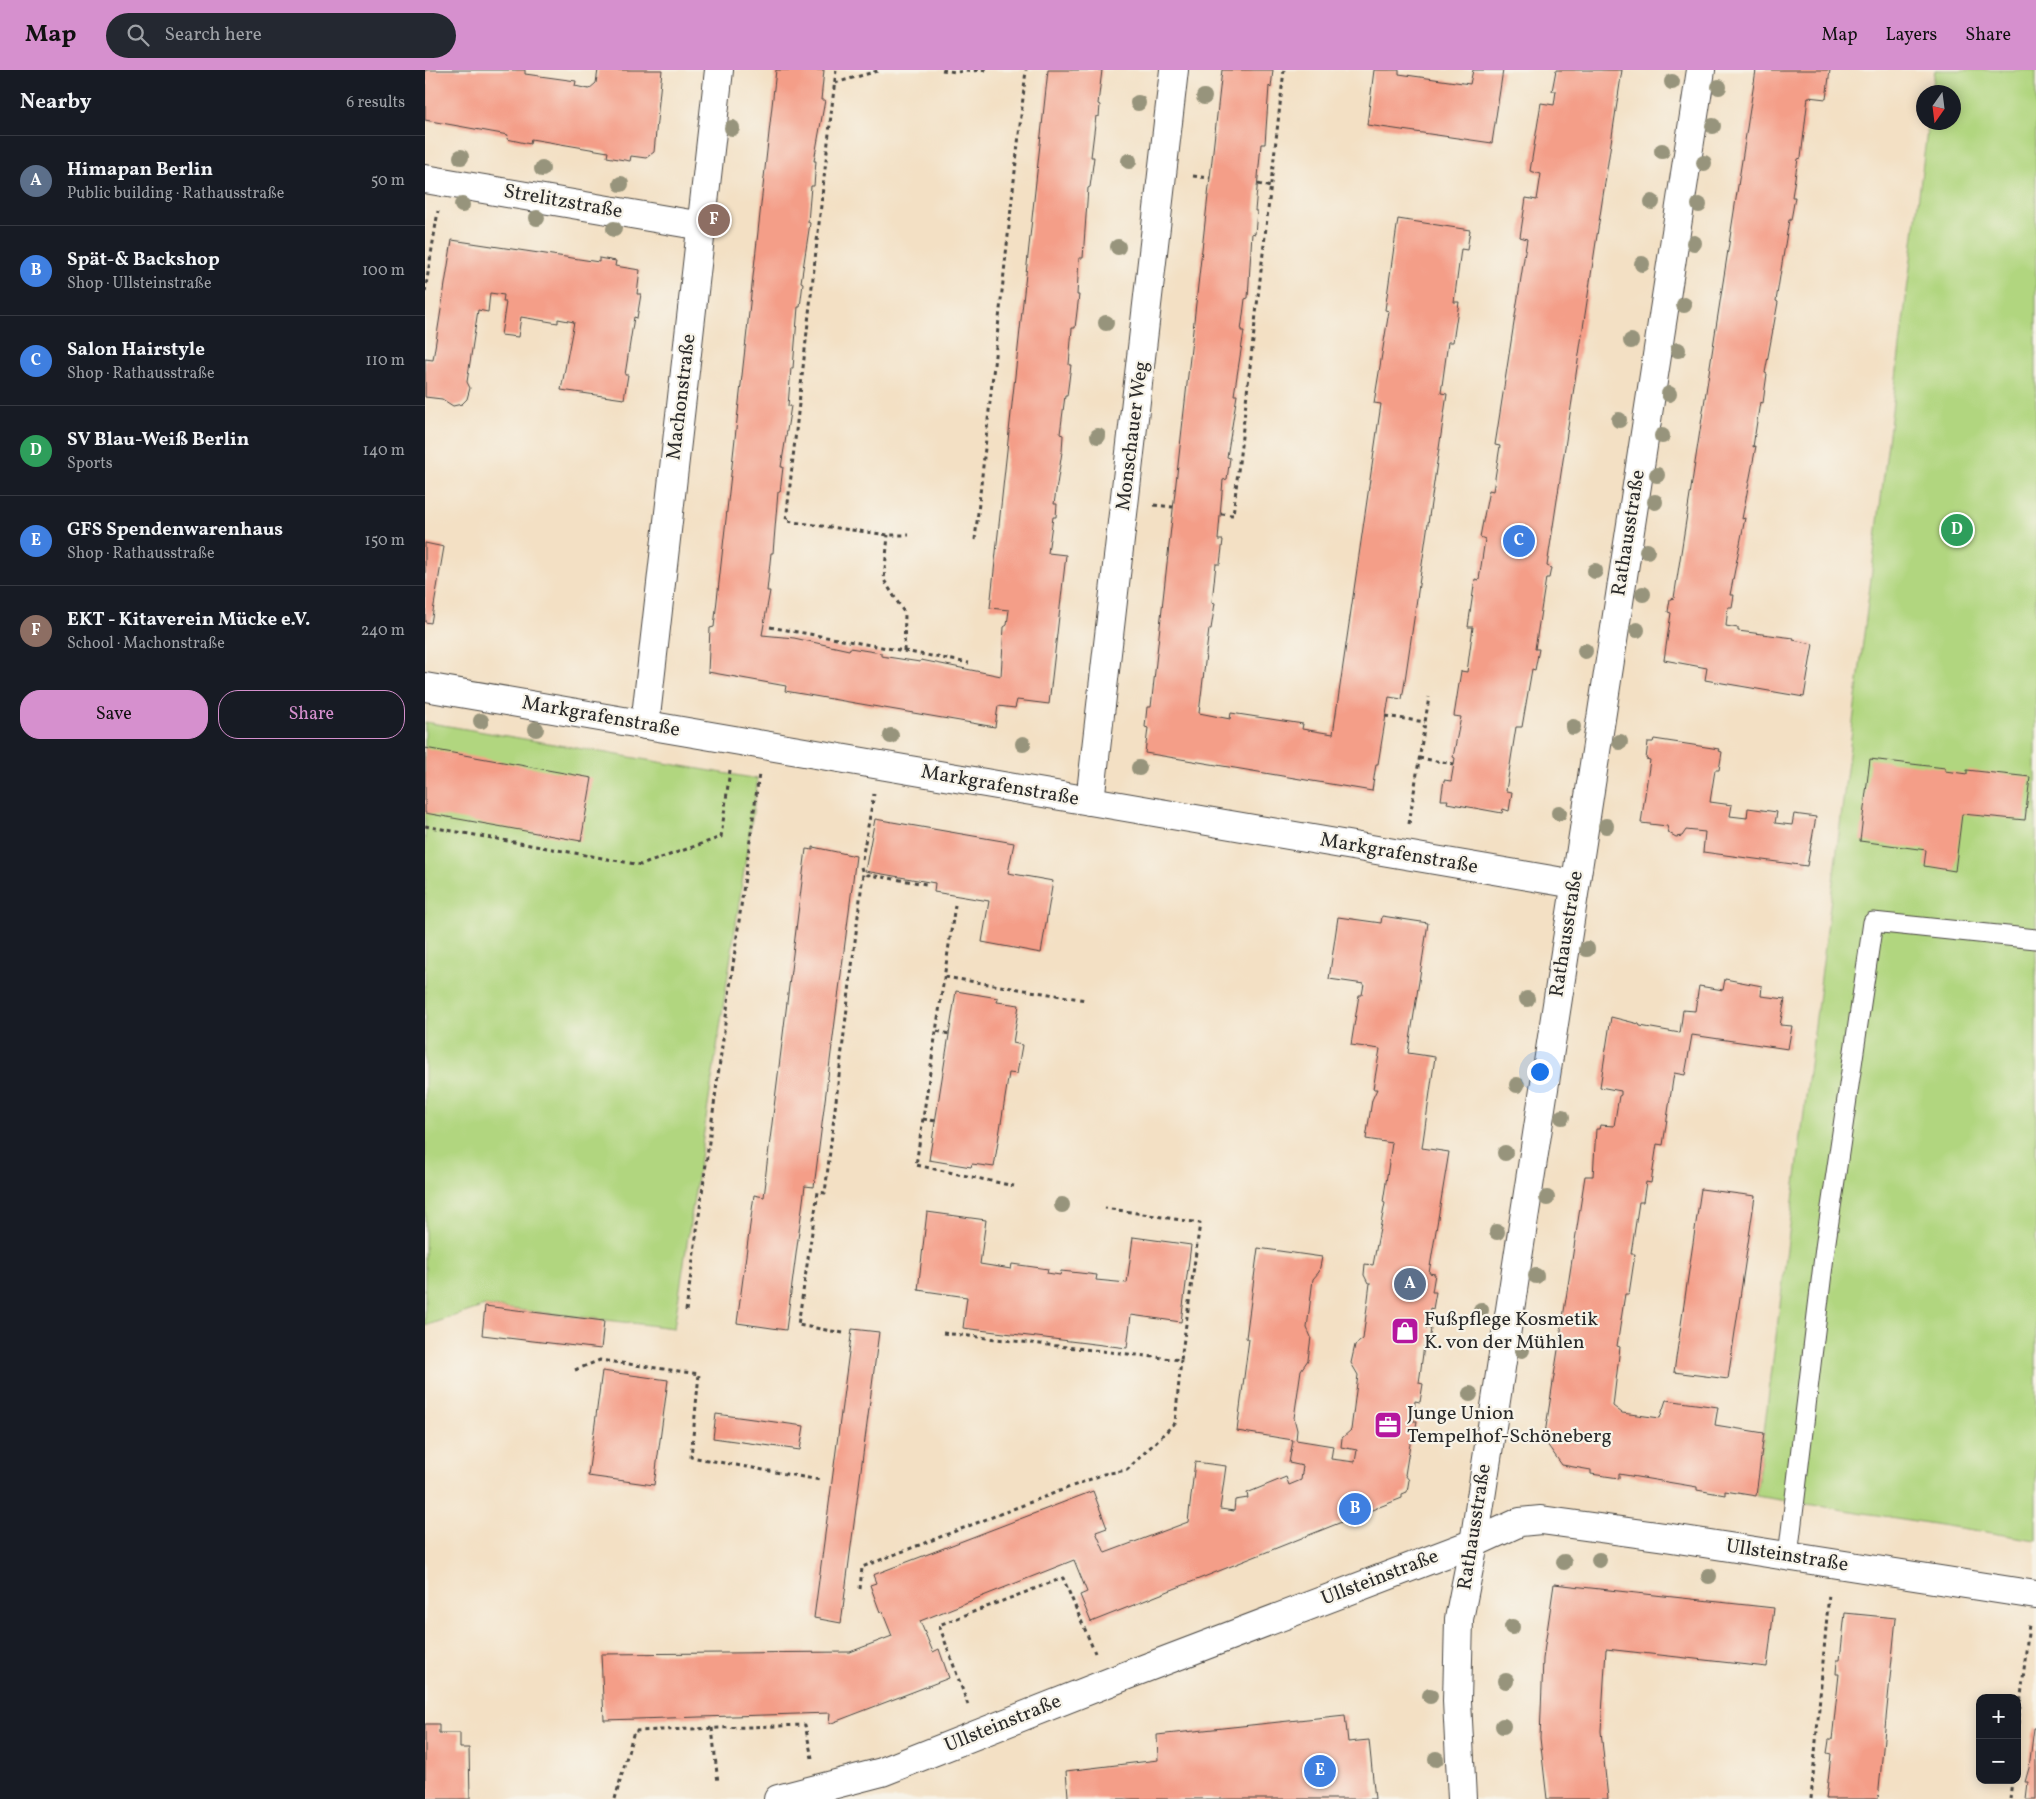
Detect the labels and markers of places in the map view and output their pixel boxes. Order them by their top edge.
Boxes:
pin: F [698,201,730,239]
pin: D [1941,511,1973,549]
pin: C [1503,522,1535,560]
pin: A [1394,1265,1426,1303]
place label: Fußpflege Kosmetik K. von der Mühlen [1424,1306,1598,1357]
shop icon: Fußpflege Kosmetik K. von der Mühlen [1390,1316,1420,1346]
place label: Junge Union Tempelhof-Schöneberg [1407,1400,1612,1451]
office icon: Junge Union Tempelhof-Schöneberg [1373,1410,1403,1440]
pin: B [1339,1490,1371,1528]
pin: E [1304,1752,1336,1790]

